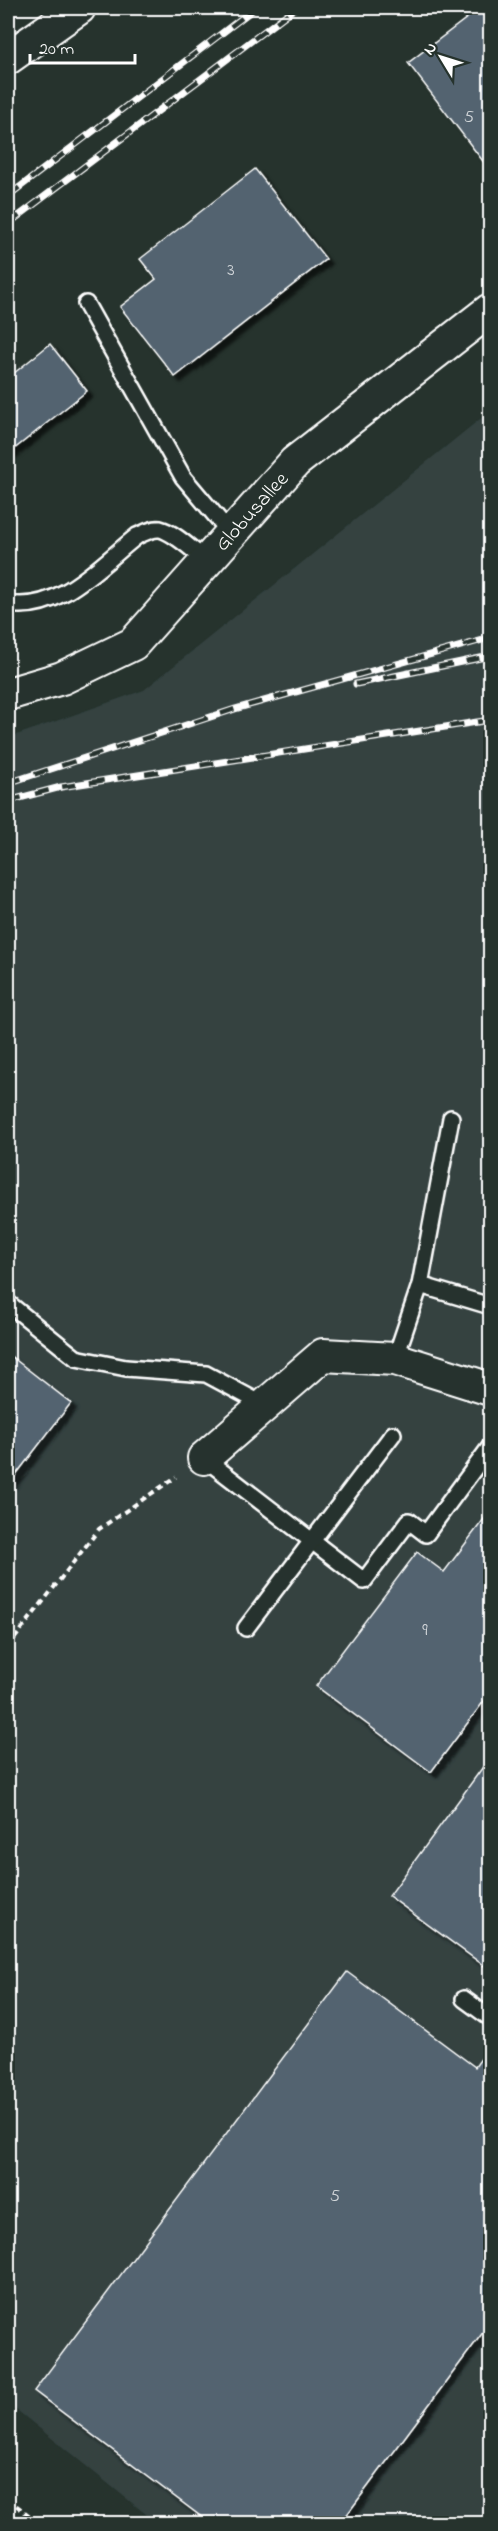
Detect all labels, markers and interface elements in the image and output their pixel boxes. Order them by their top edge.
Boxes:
scale bar [30,27,135,65]
north arrow [411,27,471,87]
text: 20 m [39,37,74,63]
text: N [418,37,444,61]
house number: 5 [464,105,474,131]
house number: 3 [227,258,235,284]
street label: Globusallee [209,465,297,559]
house number: 9 [422,1618,428,1644]
house number: 5 [330,2184,340,2210]

